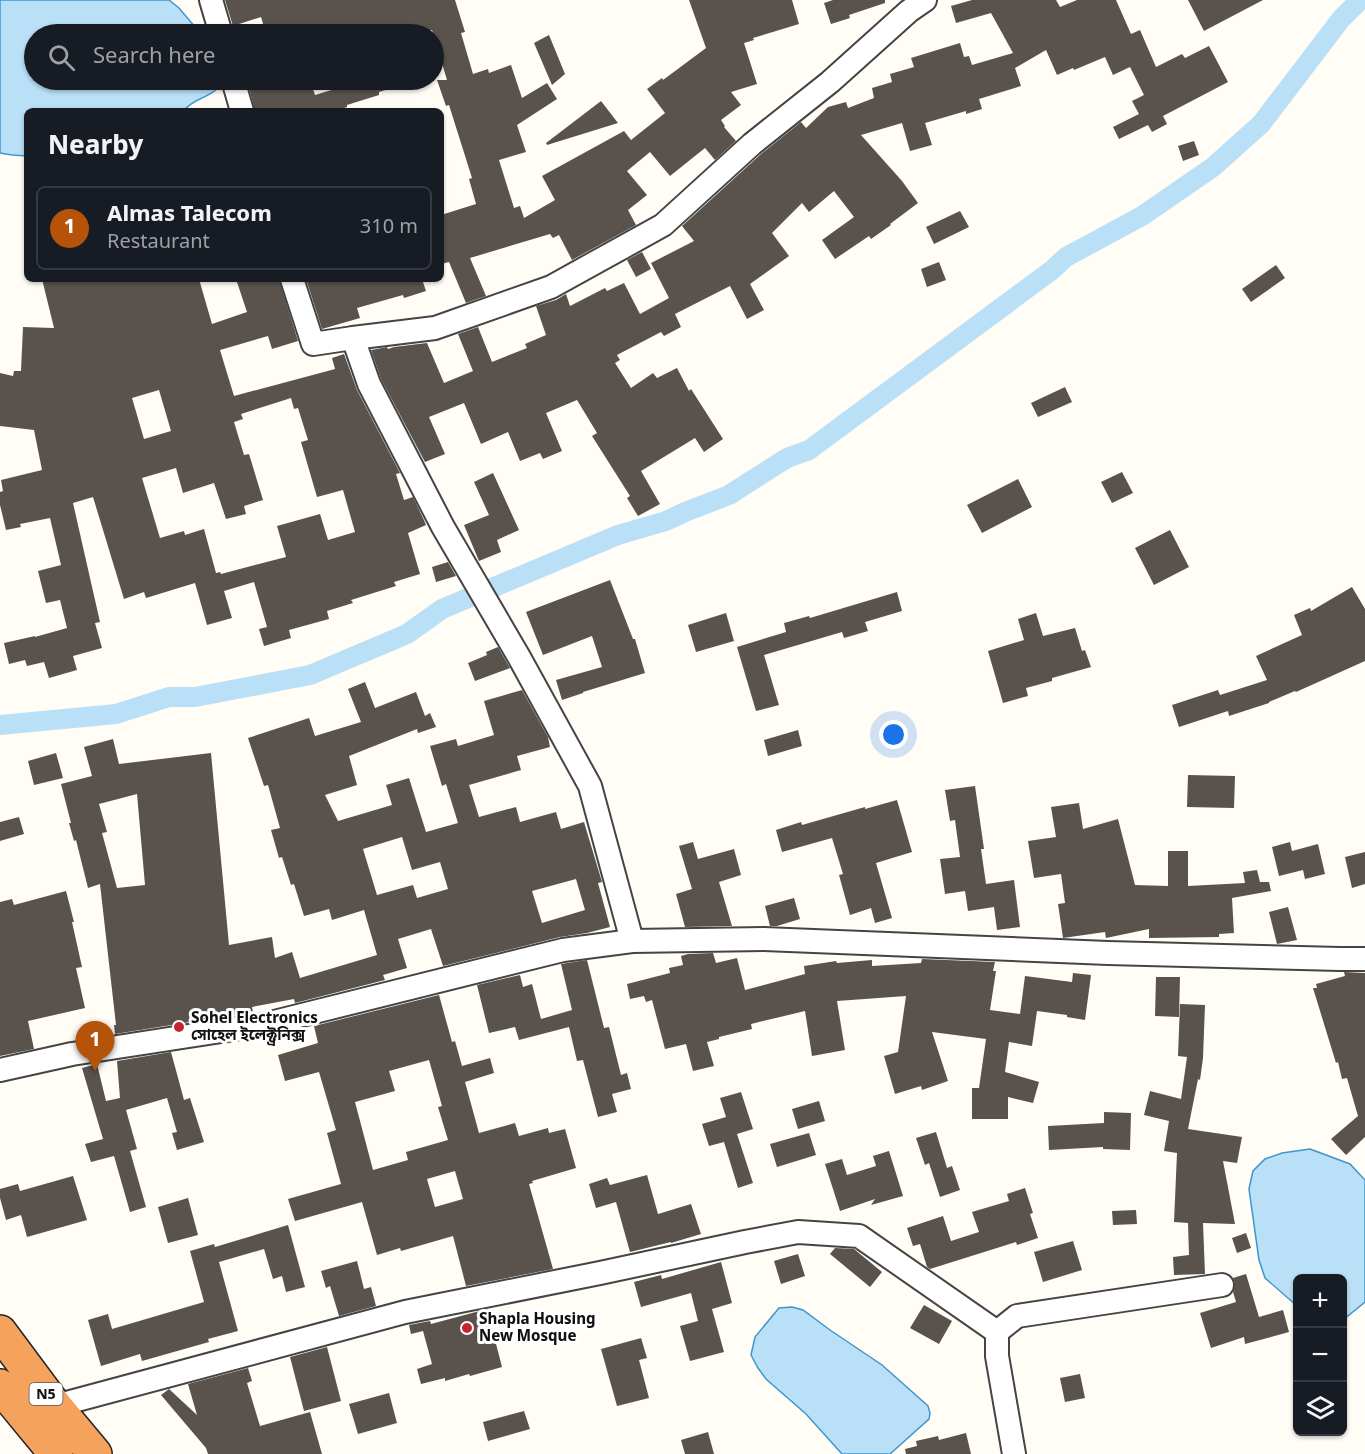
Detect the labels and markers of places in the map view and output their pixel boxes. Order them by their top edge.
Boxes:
place label: Sohel Electronics সোহেল ইলেক্ট্রনিক্স [191,1009,318,1046]
marker: Sohel Electronics সোহেল ইলেক্ট্রনিক্স [172,1020,186,1034]
pin: 1 [76,1022,115,1071]
place label: Shapla Housing New Mosque [479,1310,595,1347]
marker: Shapla Housing New Mosque [460,1321,474,1335]

